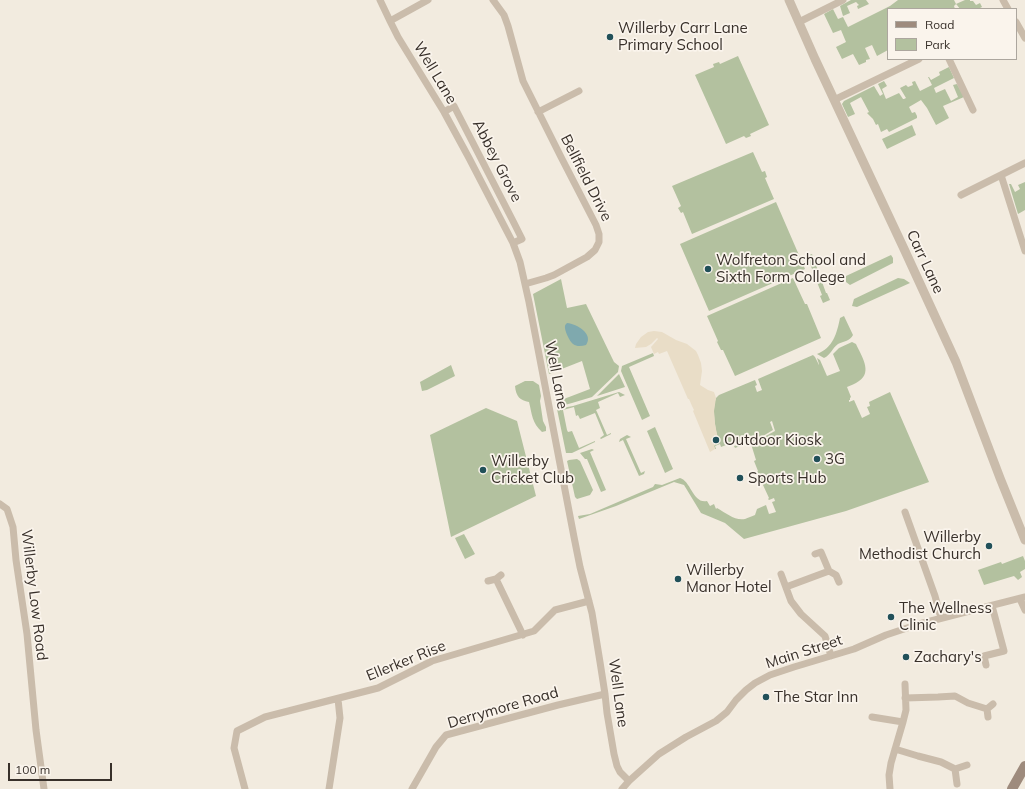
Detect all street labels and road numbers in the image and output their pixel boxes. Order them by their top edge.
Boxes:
street label: Well Lane [409,39,461,107]
street label: Abbey Grove [469,117,525,205]
street label: Bellfield Drive [556,132,616,224]
street label: Carr Lane [902,227,948,297]
street label: Well Lane [541,339,571,411]
street label: Willerby Low Road [17,528,51,662]
street label: Main Street [763,631,845,673]
street label: Ellerker Rise [364,637,448,685]
street label: Well Lane [604,658,632,728]
street label: Derrymore Road [445,684,561,732]

